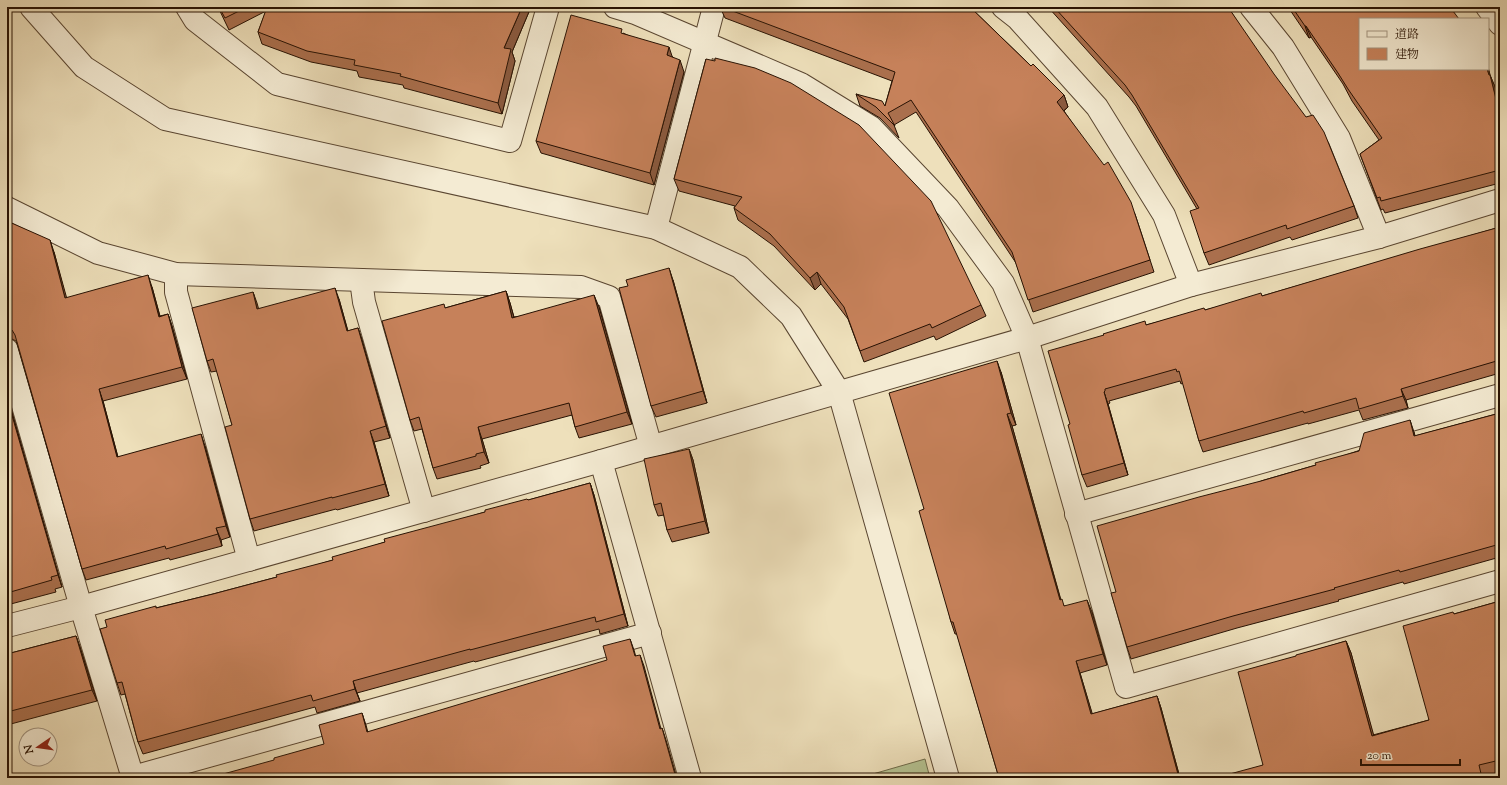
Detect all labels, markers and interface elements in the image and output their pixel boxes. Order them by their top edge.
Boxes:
legend [1359,18,1489,70]
text: 道路 [1395,26,1419,44]
text: 建物 [1395,46,1419,64]
north arrow [18,727,58,767]
scale bar [1361,741,1460,767]
text: N [20,743,38,756]
text: 20 m [1367,747,1392,765]

